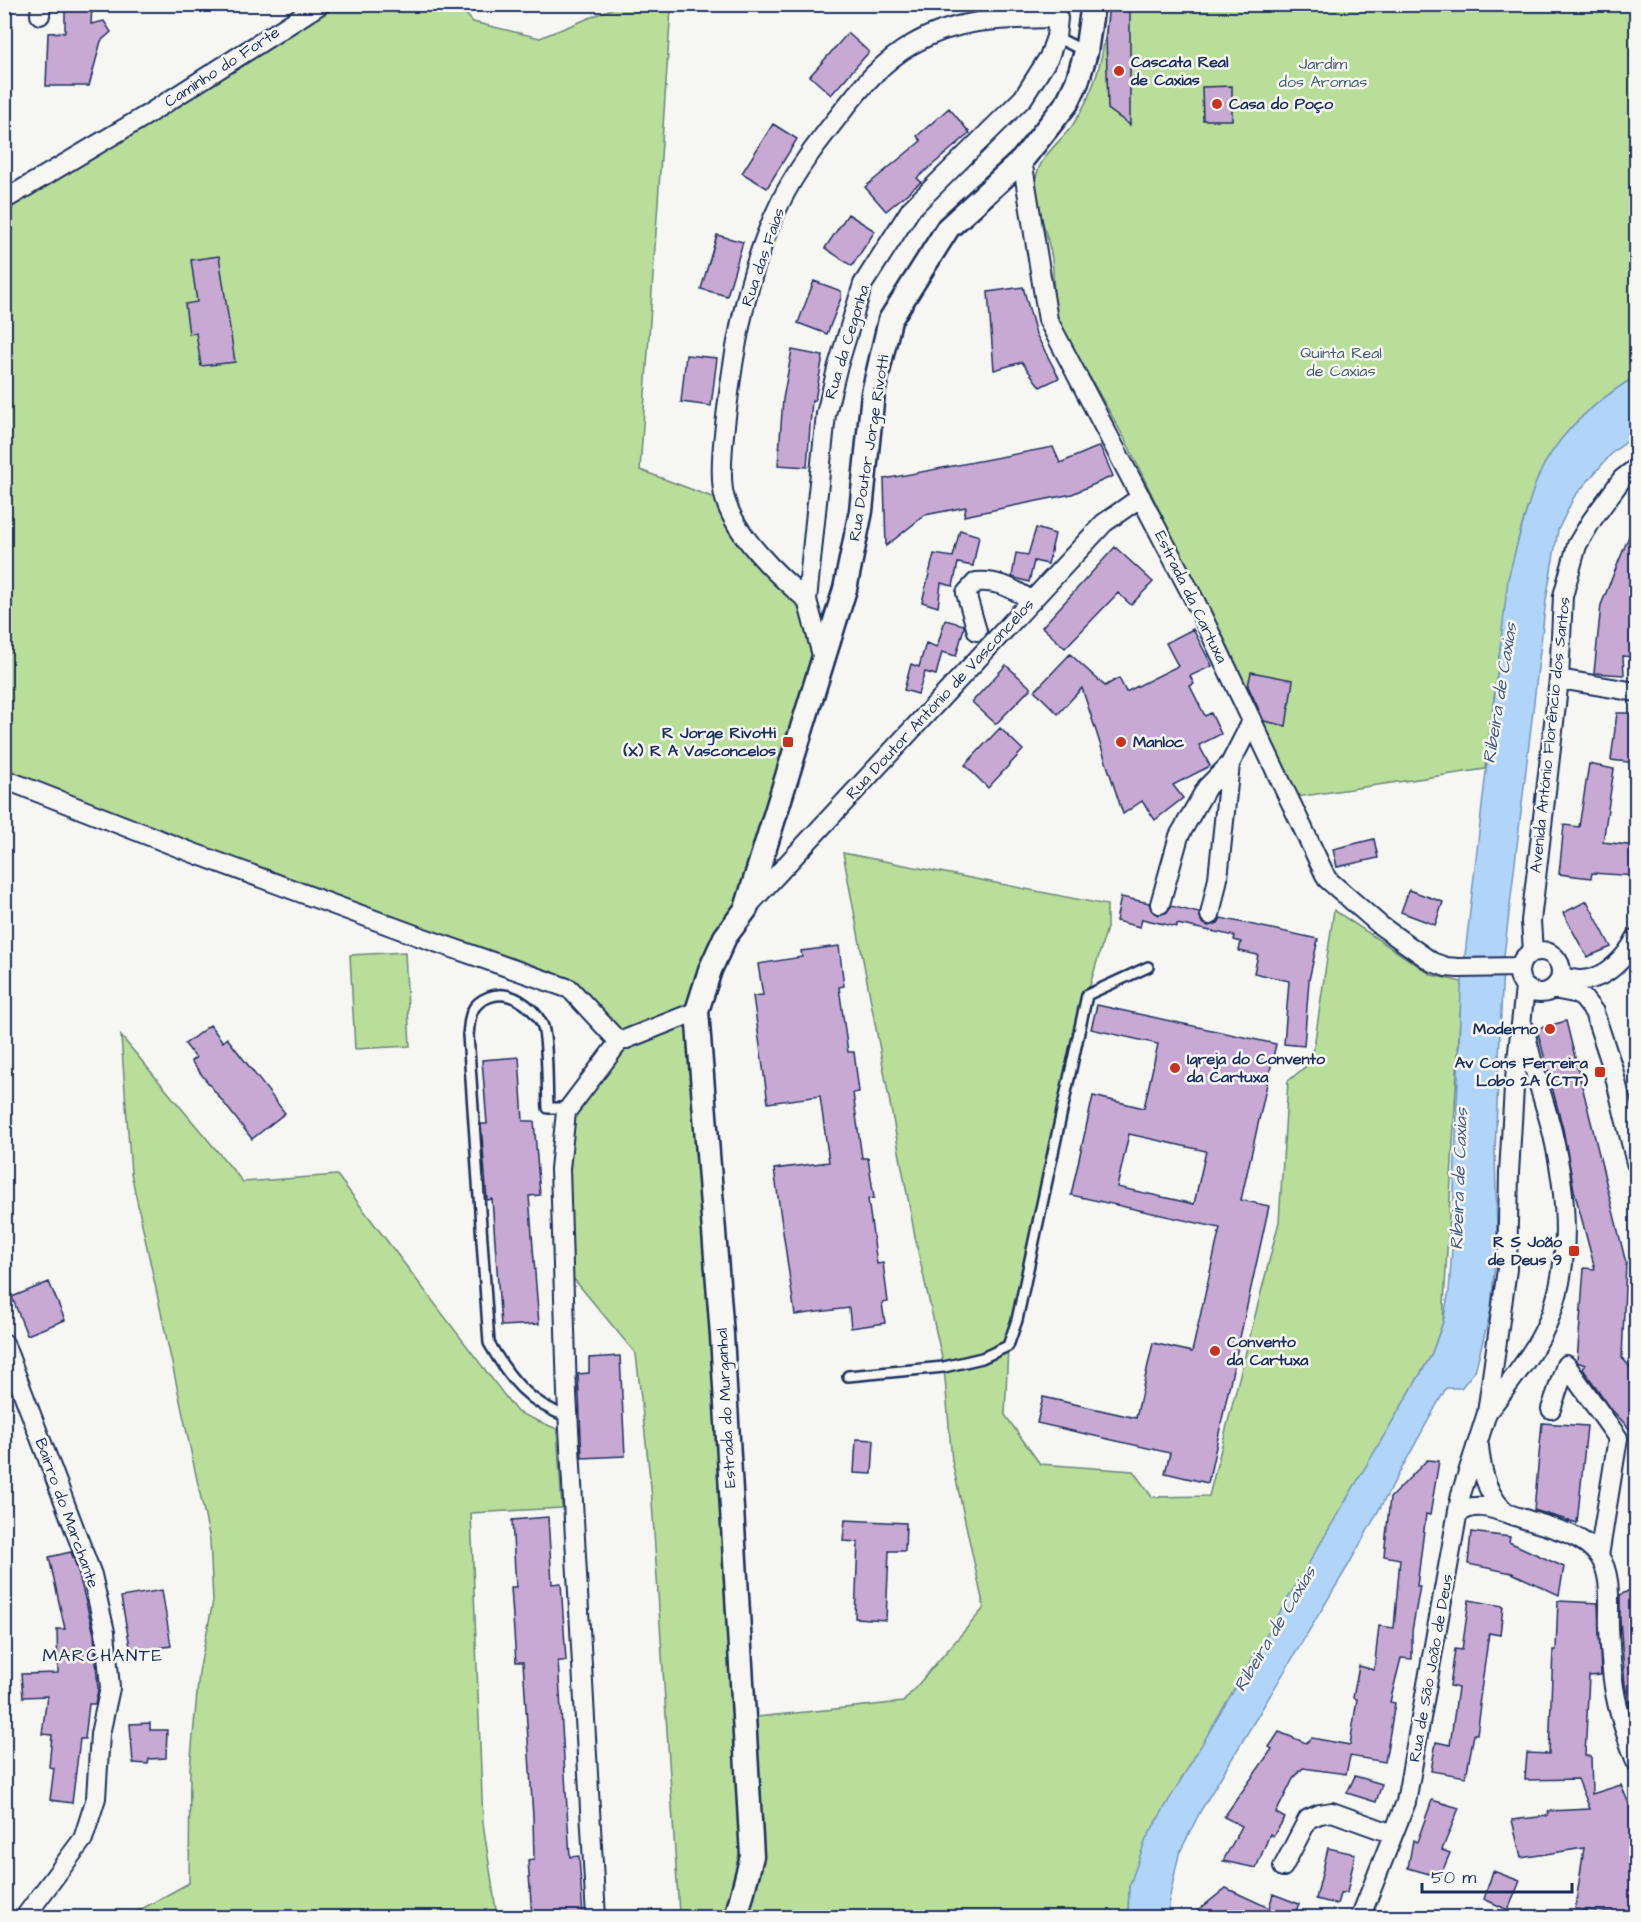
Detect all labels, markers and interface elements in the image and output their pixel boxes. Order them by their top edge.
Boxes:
street label: Caminho do Forte [160,21,284,113]
place label: Cascata Real de Caxias [1130,51,1229,91]
park label: Jardim dos Aromas [1279,53,1367,93]
marker: Cascata Real de Caxias [1112,64,1126,78]
place label: Casa do Poço [1229,93,1334,115]
marker: Casa do Poço [1210,97,1224,111]
street label: Rua das Faias [736,205,790,309]
street label: Rua da Cegonha [819,282,876,402]
park label: Quinta Real de Caxias [1300,342,1382,382]
street label: Rua Doutor Jorge Rivotti [843,353,896,543]
street label: Estrada da Cartuxa [1149,527,1233,667]
street label: Rua Doutor António de Vasconcelos [841,594,1039,804]
street label: Avenida António Florêncio dos Santos [1525,596,1575,874]
water label: Ribeira de Caxias [1477,620,1524,765]
place label: R Jorge Rivotti (X) R A Vasconcelos [622,722,777,762]
place label: Manloc [1133,731,1185,753]
marker: R Jorge Rivotti (X) R A Vasconcelos [781,735,795,749]
marker: Manloc [1114,735,1128,749]
place label: Moderno [1473,1018,1539,1040]
marker: Moderno [1543,1022,1557,1036]
place label: Igreja do Convento da Cartuxa [1186,1048,1326,1088]
place label: Av Cons Ferreira Lobo 2A (CTT) [1455,1052,1589,1092]
marker: Igreja do Convento da Cartuxa [1168,1061,1182,1075]
marker: Av Cons Ferreira Lobo 2A (CTT) [1593,1065,1607,1079]
water label: Ribeira de Caxias [1444,1107,1474,1250]
place label: R S João de Deus 9 [1487,1231,1563,1271]
marker: R S João de Deus 9 [1567,1244,1581,1258]
street label: Estrada do Murganhal [711,1327,742,1489]
place label: Convento da Cartuxa [1226,1331,1309,1371]
marker: Convento da Cartuxa [1208,1344,1222,1358]
street label: Bairro do Marchante [30,1435,104,1591]
water label: Ribeira de Caxias [1228,1561,1323,1696]
street label: Rua de São João de Deus [1404,1572,1458,1764]
district label: MARCHANTE [42,1643,164,1668]
scale bar [1422,1856,1572,1894]
text: 50 m [1431,1865,1476,1890]

